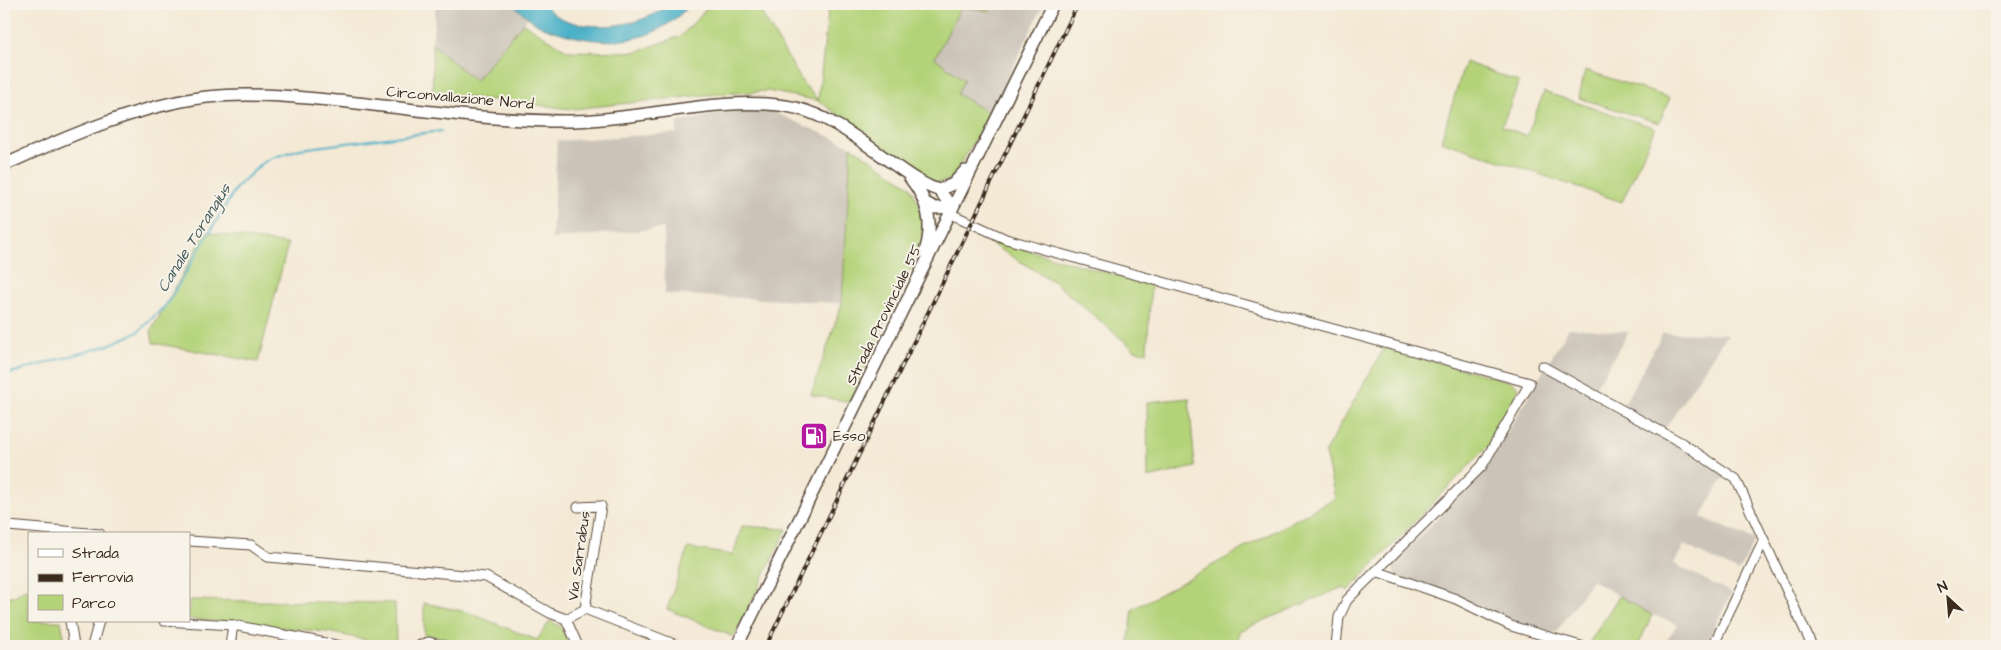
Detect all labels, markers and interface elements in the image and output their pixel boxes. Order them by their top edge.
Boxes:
street label: Circonvallazione Nord [385,81,535,115]
water label: Canale Torangius [152,179,238,297]
street label: Strada Provinciale 55 [841,241,927,389]
fuel station icon: Esso [799,421,829,451]
place label: Esso [833,426,866,447]
street label: Via Sarrabus [562,509,596,602]
legend [28,532,190,622]
text: Strada [72,543,119,564]
text: Ferrovia [72,567,134,588]
north arrow [1924,572,1974,622]
text: N [1934,576,1951,598]
text: Parco [72,593,116,614]

